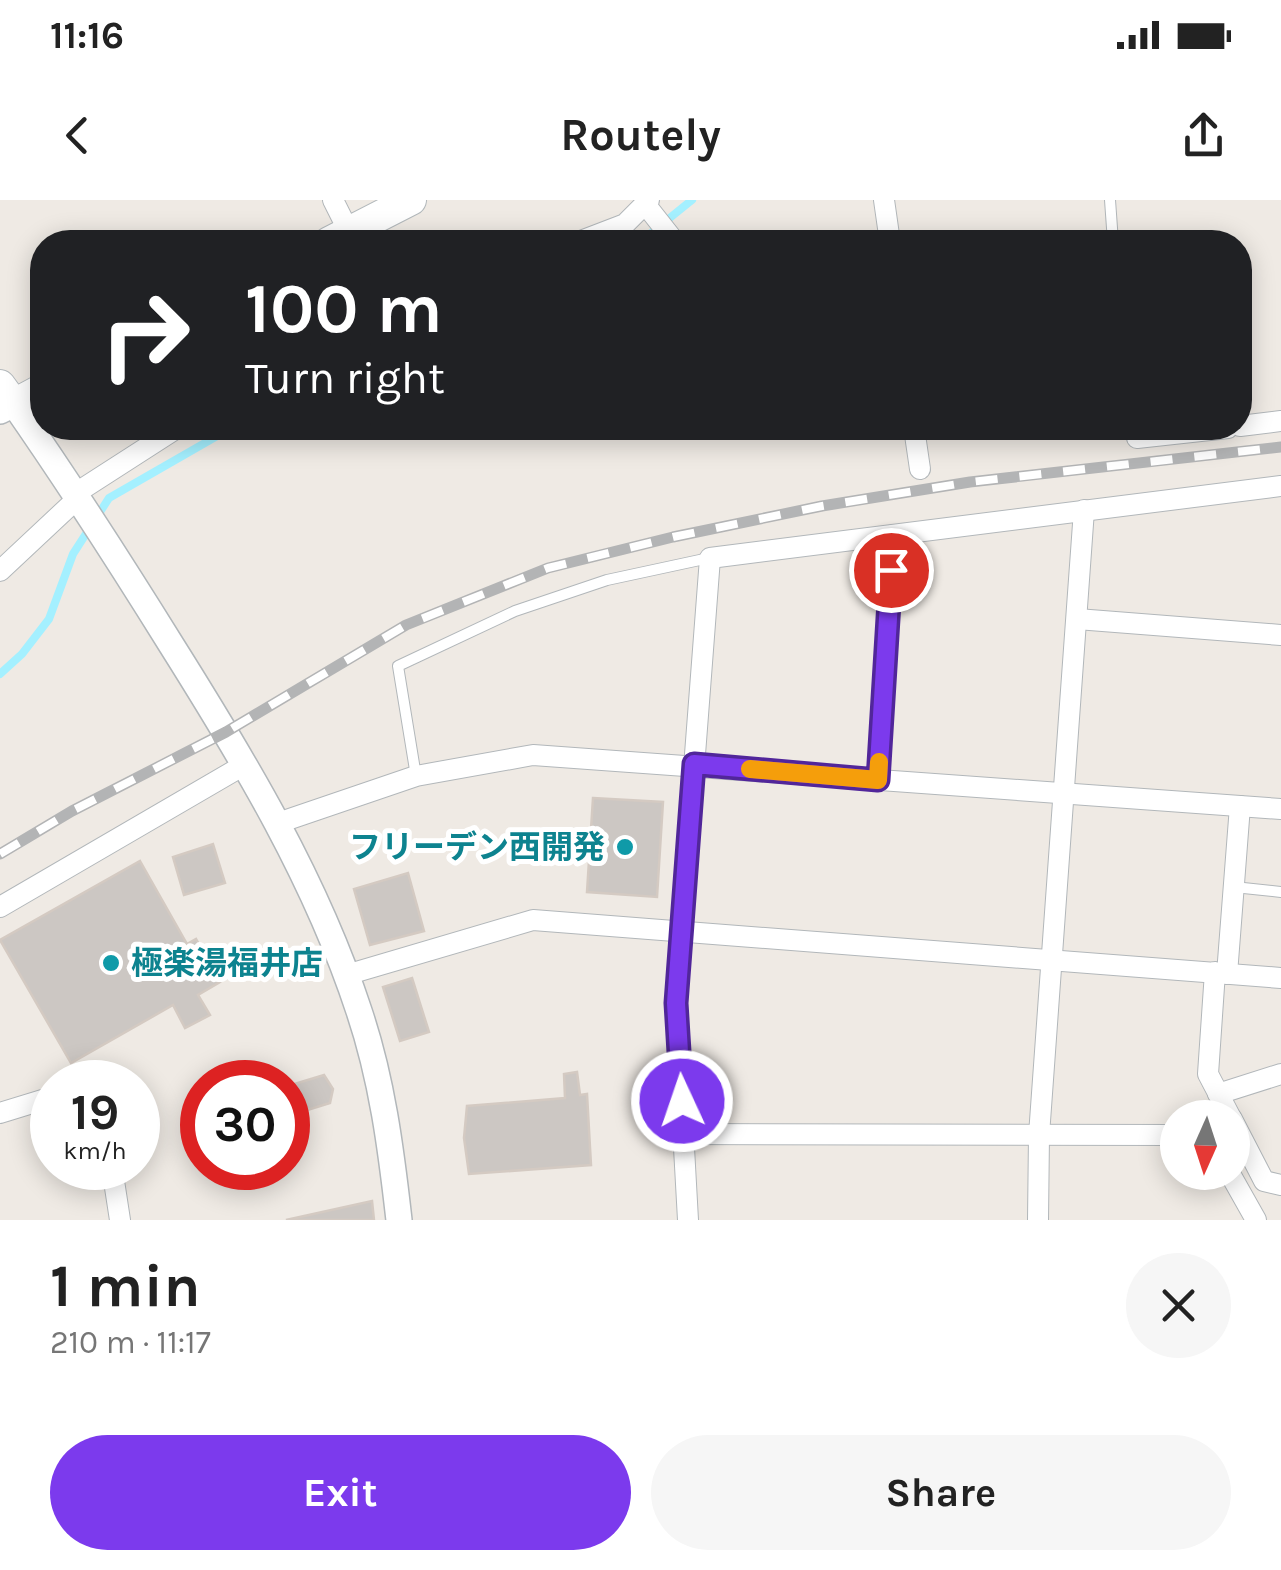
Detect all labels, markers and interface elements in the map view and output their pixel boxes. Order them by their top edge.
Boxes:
text: 11:16 [50,13,124,58]
icon: back [50,108,105,163]
icon: share [1176,108,1231,163]
text: Routely [560,109,721,161]
text: 100 m [245,268,443,350]
icon: right [80,270,210,400]
text: Turn right [245,352,445,404]
pin [849,528,934,613]
icon: arrive [864,543,919,598]
place label: フリーデン西開発 [349,829,605,866]
marker: フリーデン西開発 [614,836,636,858]
place label: 極楽湯福井店 [131,945,323,982]
marker: 極楽湯福井店 [100,952,122,974]
position arrow [630,1049,734,1153]
speed limit sign: 30 [180,1060,310,1190]
text: 19 [71,1083,119,1142]
north arrow [1160,1100,1250,1190]
map controls [1160,1100,1250,1190]
text: km/h [63,1136,127,1165]
text: 1 min [50,1251,201,1321]
button: close [1126,1253,1231,1358]
text: 210 m · 11:17 [50,1324,211,1361]
button: Exit [50,1435,631,1550]
button: Share [651,1435,1231,1550]

